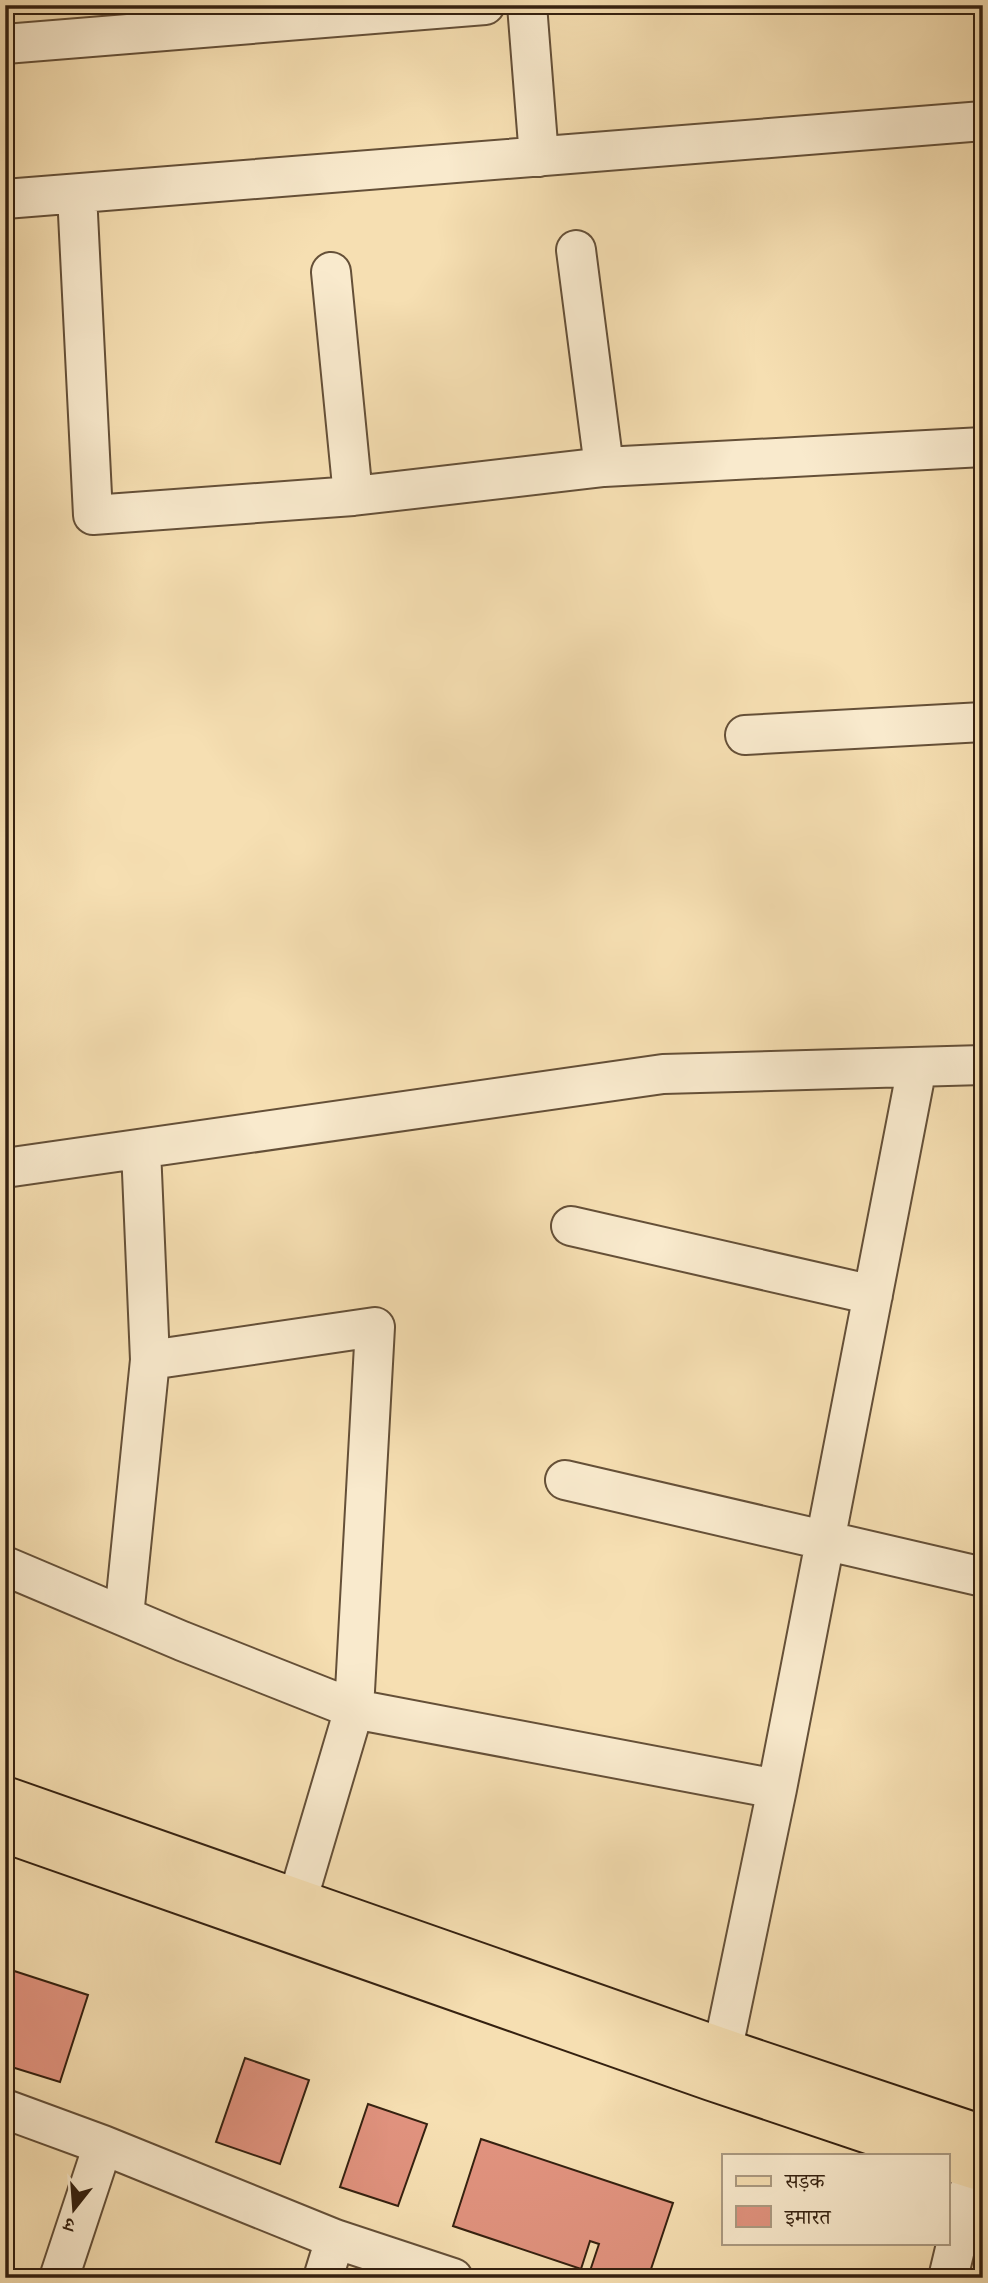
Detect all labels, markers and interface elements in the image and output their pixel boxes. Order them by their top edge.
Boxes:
legend [722,2154,950,2244]
text: सड़क [784,2168,825,2195]
north arrow [38,2174,108,2244]
text: इमारत [784,2204,832,2231]
text: उ [60,2211,79,2238]

